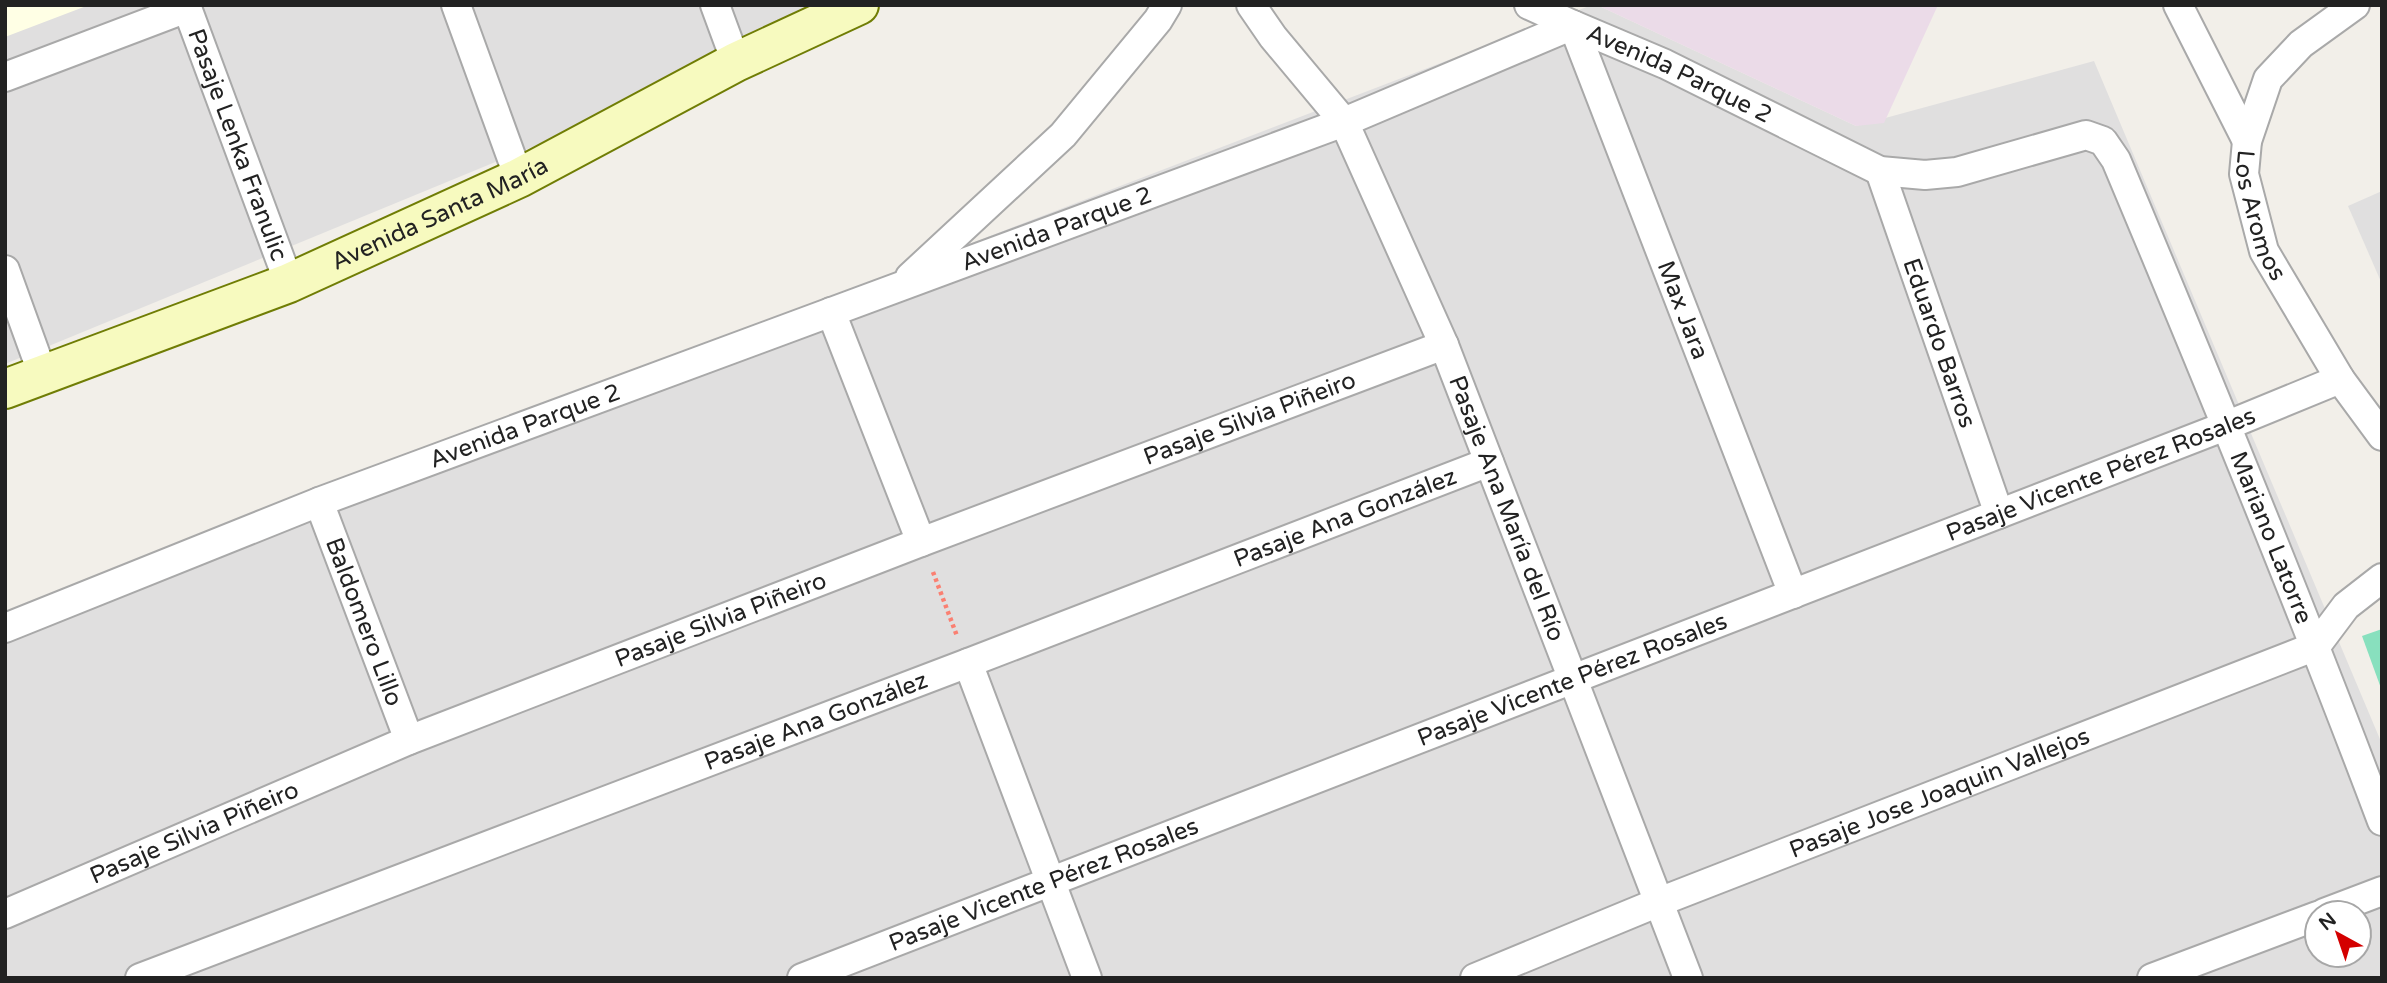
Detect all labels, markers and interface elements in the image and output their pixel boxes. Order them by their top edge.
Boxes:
street label: Avenida Parque 2 [1582,18,1776,130]
street label: Pasaje Lenka Franulic [181,25,293,265]
street label: Los Aromos [2229,149,2292,286]
street label: Avenida Santa María [327,151,553,277]
street label: Avenida Parque 2 [957,180,1156,278]
street label: Eduardo Barros [1896,255,1982,432]
street label: Max Jara [1651,257,1715,364]
street label: Pasaje Silvia Piñeiro [1140,366,1360,472]
street label: Pasaje Ana María del Río [1442,372,1571,645]
street label: Avenida Parque 2 [426,378,625,475]
street label: Pasaje Vicente Pérez Rosales [1942,401,2260,548]
street label: Mariano Latorre [2223,447,2318,628]
street label: Pasaje Ana González [1230,462,1461,574]
street label: Baldomero Lillo [319,534,409,710]
street label: Pasaje Silvia Piñeiro [611,566,831,674]
street label: Pasaje Vicente Pérez Rosales [1413,607,1731,753]
street label: Pasaje Ana González [700,666,932,777]
street label: Pasaje Jose Joaquin Vallejos [1785,722,2094,865]
street label: Pasaje Silvia Piñeiro [86,775,303,891]
street label: Pasaje Vicente Pérez Rosales [885,812,1203,958]
north arrow [2303,899,2373,969]
text: N [2315,908,2341,935]

